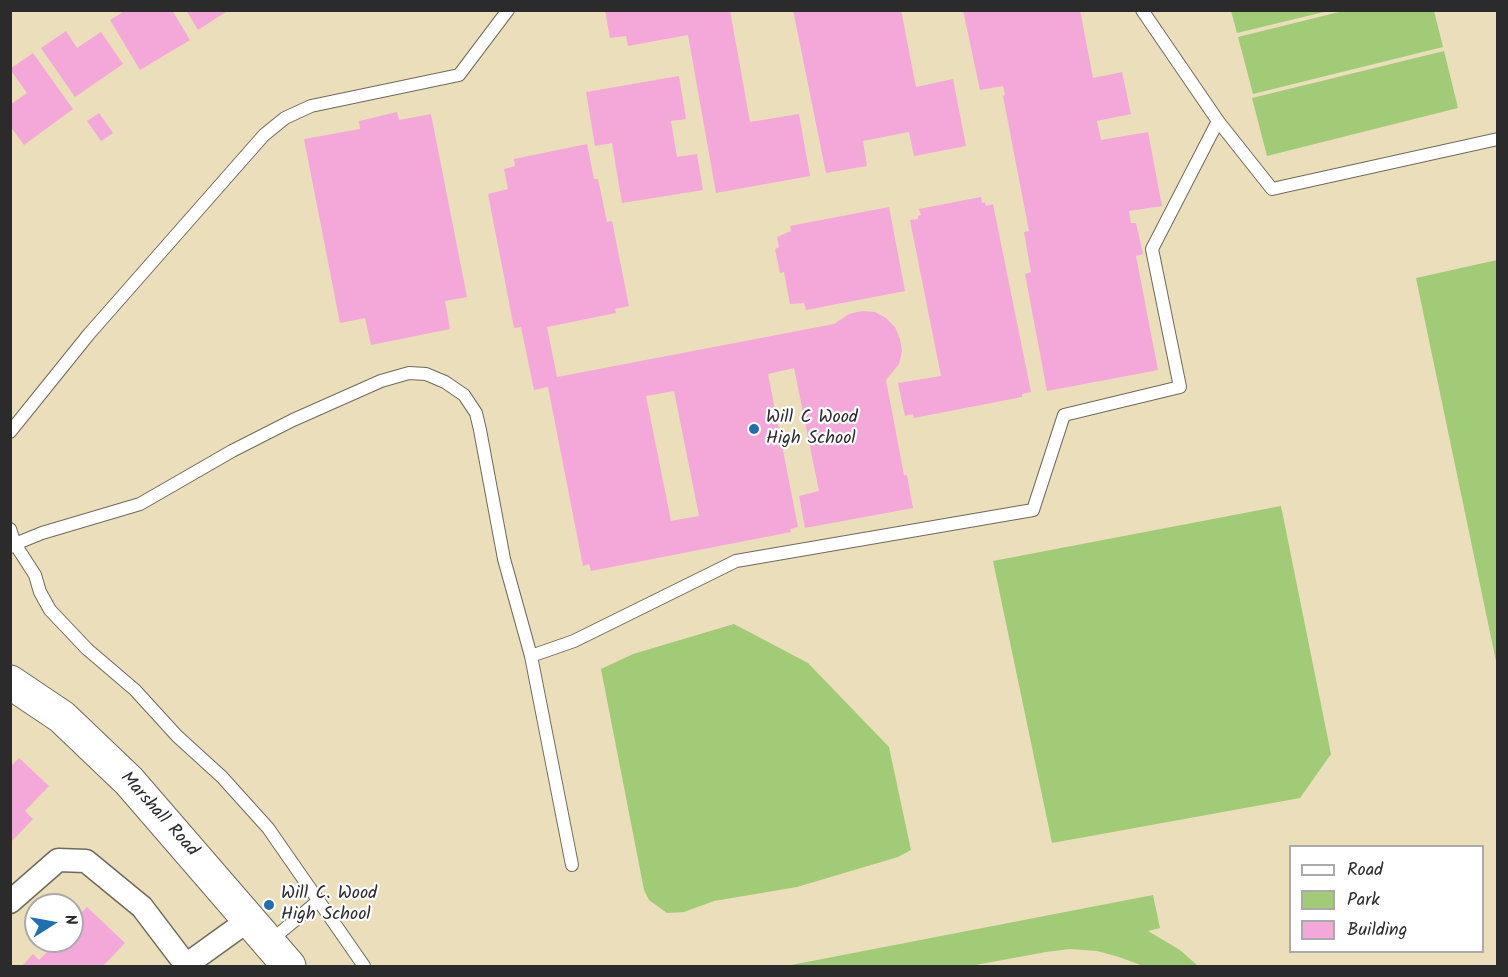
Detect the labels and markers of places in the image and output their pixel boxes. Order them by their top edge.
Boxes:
place label: Will C Wood High School [766,408,858,450]
marker: Will C Wood High School [747,422,761,436]
place label: Will C. Wood High School [281,884,377,926]
marker: Will C. Wood High School [262,898,276,912]

